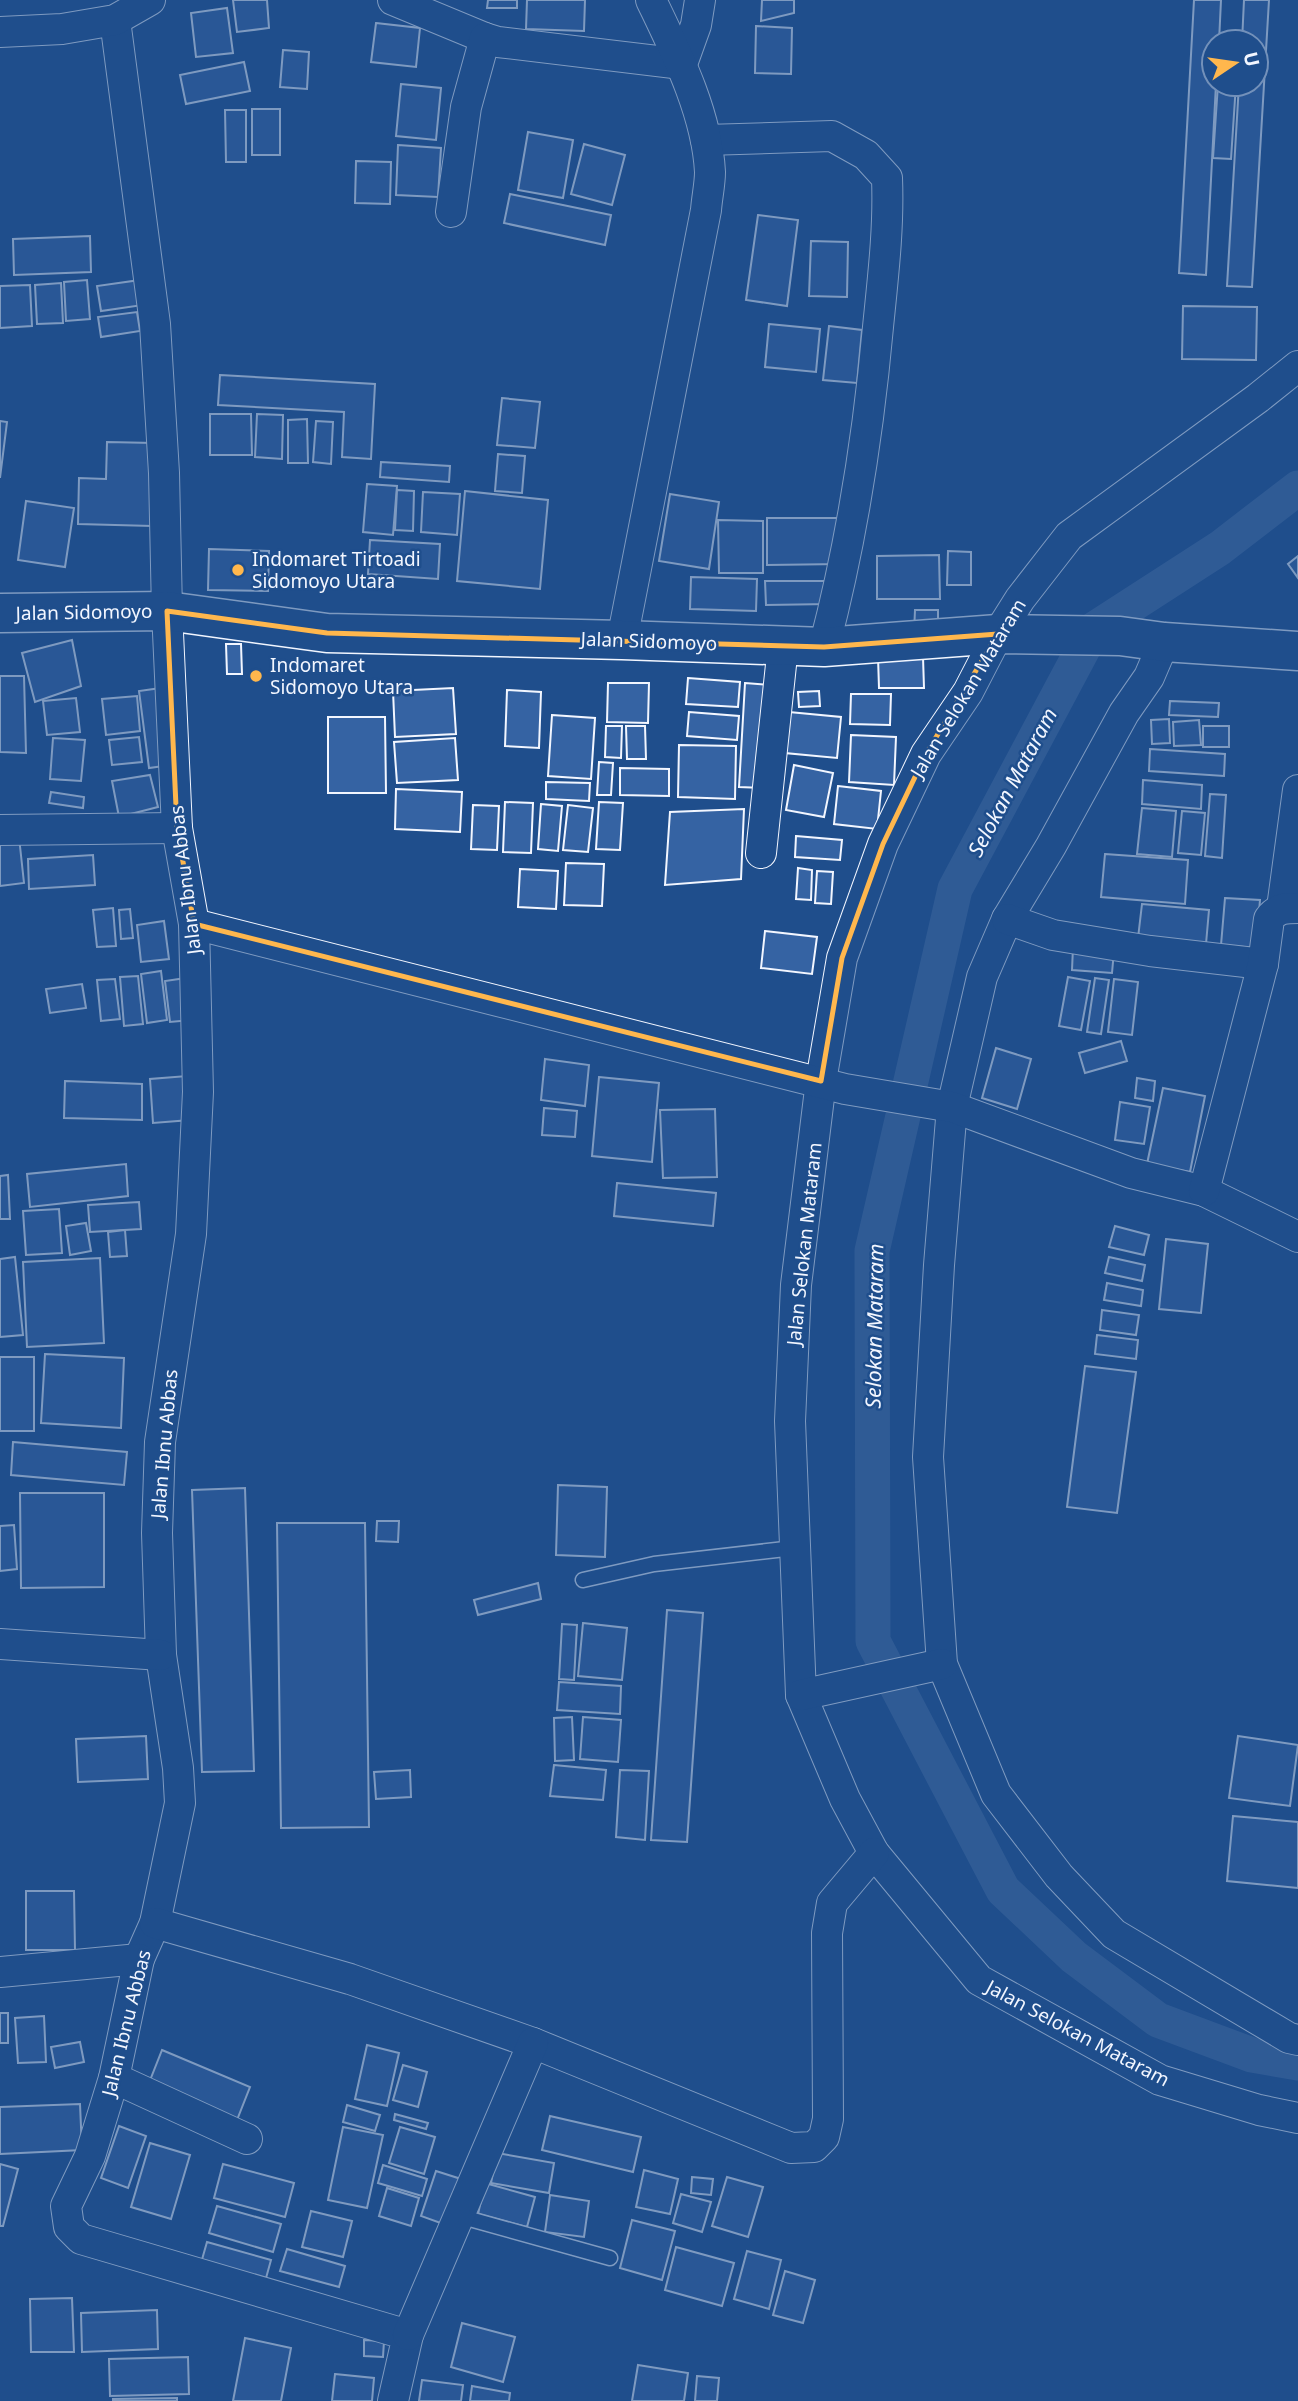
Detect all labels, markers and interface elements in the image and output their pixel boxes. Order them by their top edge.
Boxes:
north arrow [1200,28,1270,98]
text: U [1237,49,1266,69]
place label: Indomaret Tirtoadi Sidomoyo Utara [252,546,421,594]
marker: Indomaret Tirtoadi Sidomoyo Utara [230,562,246,578]
street label: Jalan Selokan Mataram [906,595,1030,781]
street label: Jalan Sidomoyo [13,598,153,626]
street label: Jalan Sidomoyo [578,626,718,656]
place label: Indomaret Sidomoyo Utara [270,652,413,700]
marker: Indomaret Sidomoyo Utara [248,668,264,684]
water label: Selokan Mataram [962,703,1062,861]
street label: Jalan Ibnu Abbas [163,804,207,958]
street label: Jalan Selokan Mataram [780,1141,828,1349]
water label: Selokan Mataram [859,1243,889,1409]
street label: Jalan Ibnu Abbas [144,1368,183,1522]
street label: Jalan Ibnu Abbas [95,1947,157,2101]
street label: Jalan Selokan Mataram [980,1973,1174,2092]

